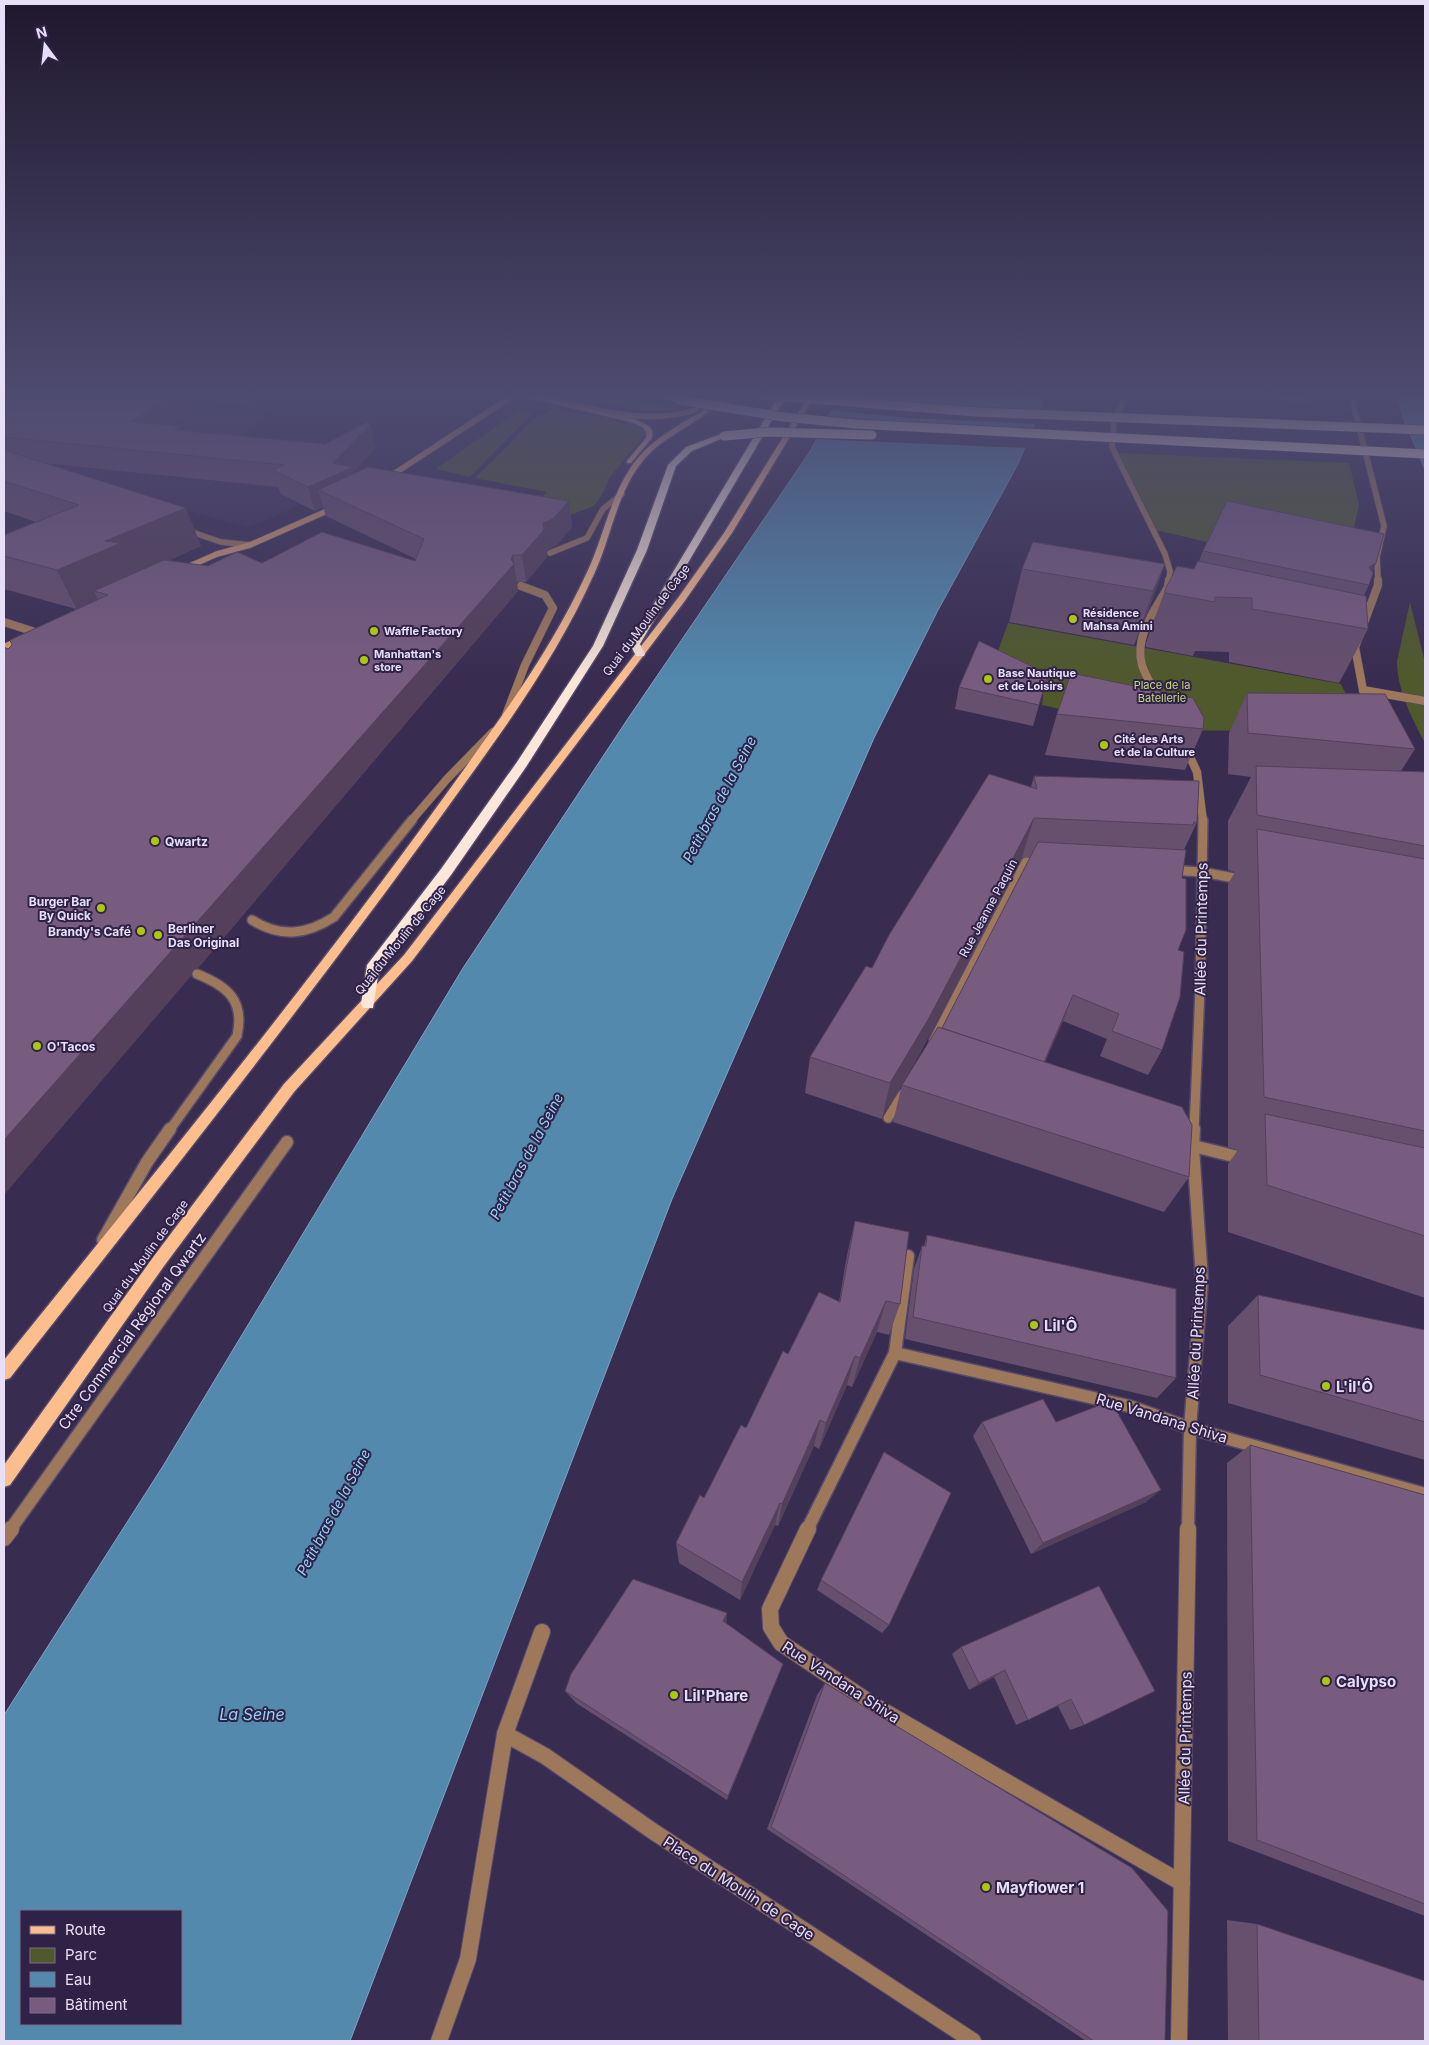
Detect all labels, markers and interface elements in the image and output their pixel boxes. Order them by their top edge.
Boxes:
north arrow [20,20,70,70]
text: N [34,22,49,42]
street label: Quai du Moulin de Cage [599,561,693,679]
place label: Résidence Mahsa Amini [1083,606,1153,633]
marker: Résidence Mahsa Amini [1067,613,1079,625]
place label: Waffle Factory [384,624,463,638]
marker: Waffle Factory [368,625,380,637]
place label: Manhattan's store [374,647,441,674]
marker: Manhattan's store [358,654,370,666]
place label: Base Nautique et de Loisirs [998,666,1076,693]
marker: Base Nautique et de Loisirs [982,673,994,685]
park label: Place de la Batellerie [1134,678,1190,705]
place label: Cité des Arts et de la Culture [1114,732,1195,759]
water label: Petit bras de la Seine [679,733,759,865]
marker: Cité des Arts et de la Culture [1098,739,1110,751]
place label: Qwartz [165,834,208,849]
marker: Qwartz [149,835,161,847]
street label: Rue Jeanne Paquin [956,856,1020,960]
street label: Allée du Printemps [1190,862,1212,996]
street label: Quai du Moulin de Cage [351,882,449,998]
place label: Burger Bar By Quick [29,894,91,923]
marker: Burger Bar By Quick [95,902,107,914]
place label: Berliner Das Original [168,921,239,950]
place label: Brandy's Café [48,924,131,939]
marker: Brandy's Café [135,925,147,937]
marker: Berliner Das Original [152,929,164,941]
place label: O'Tacos [47,1039,96,1054]
marker: O'Tacos [31,1040,43,1052]
water label: Petit bras de la Seine [486,1090,566,1222]
street label: Quai du Moulin de Cage [99,1197,191,1315]
street label: Ctre Commercial Régional Qwartz [54,1229,210,1433]
street label: Allée du Printemps [1183,1266,1209,1400]
place label: Lil'Ô [1044,1316,1077,1335]
marker: Lil'Ô [1028,1319,1040,1331]
place label: L'il'Ô [1336,1377,1373,1396]
marker: L'il'Ô [1320,1380,1332,1392]
street label: Rue Vandana Shiva [1094,1389,1230,1447]
water label: Petit bras de la Seine [293,1446,373,1578]
street label: Rue Vandana Shiva [779,1637,903,1727]
street label: Allée du Printemps [1174,1671,1196,1805]
place label: Calypso [1336,1672,1396,1691]
marker: Calypso [1320,1675,1332,1687]
place label: Lil'Phare [684,1686,748,1705]
marker: Lil'Phare [668,1689,680,1701]
water label: La Seine [219,1704,285,1724]
street label: Place du Moulin de Cage [660,1832,818,1944]
place label: Mayflower 1 [996,1878,1084,1897]
marker: Mayflower 1 [980,1881,992,1893]
legend [20,1910,182,2025]
text: Route [65,1920,106,1939]
text: Parc [65,1945,97,1964]
text: Eau [65,1970,91,1989]
text: Bâtiment [65,1995,128,2014]

